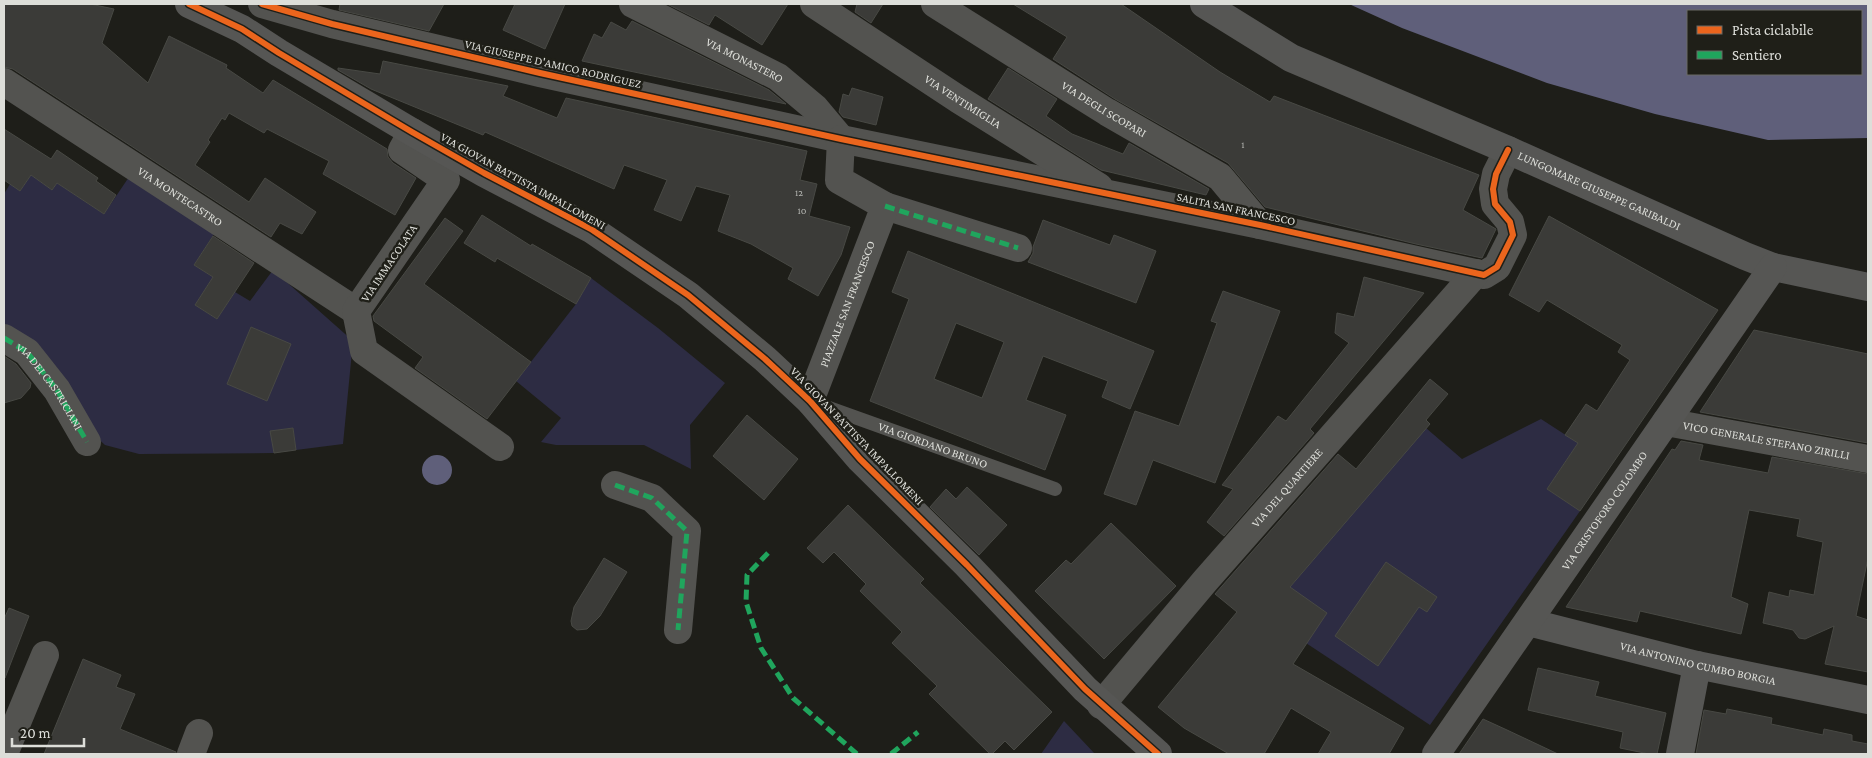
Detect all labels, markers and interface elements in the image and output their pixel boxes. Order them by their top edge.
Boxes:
legend [1687,10,1862,75]
text: Pista ciclabile [1732,22,1814,38]
street label: VIA MONASTERO [703,35,787,86]
street label: VIA GIUSEPPE D'AMICO RODRIGUEZ [463,37,643,91]
text: Sentiero [1732,47,1782,63]
street label: VIA VENTIMIGLIA [922,72,1004,131]
street label: VIA DEGLI SCOPARI [1059,78,1149,140]
street label: VIA GIOVAN BATTISTA IMPALLOMENI [438,130,608,232]
house number: 1 [1241,139,1245,150]
street label: LUNGOMARE GIUSEPPE GARIBALDI [1515,148,1683,233]
street label: VIA MONTECASTRO [135,164,225,229]
house number: 12 [795,187,803,198]
street label: SALITA SAN FRANCESCO [1175,190,1297,228]
house number: 10 [798,205,807,216]
street label: VIA IMMACOLATA [358,222,420,304]
street label: PIAZZALE SAN FRANCESCO [817,239,878,369]
street label: VIA DEI CASTRICIANI [14,340,86,433]
street label: VIA GIOVAN BATTISTA IMPALLOMENI [787,364,927,508]
street label: VICO GENERALE STEFANO ZIRILLI [1682,418,1851,463]
street label: VIA GIORDANO BRUNO [876,419,989,471]
street label: VIA DEL QUARTIERE [1248,445,1326,530]
street label: VIA CRISTOFORO COLOMBO [1558,448,1650,573]
street label: VIA ANTONINO CUMBO BORGIA [1619,639,1777,688]
scale bar [12,716,85,748]
text: 20 m [20,725,51,741]

